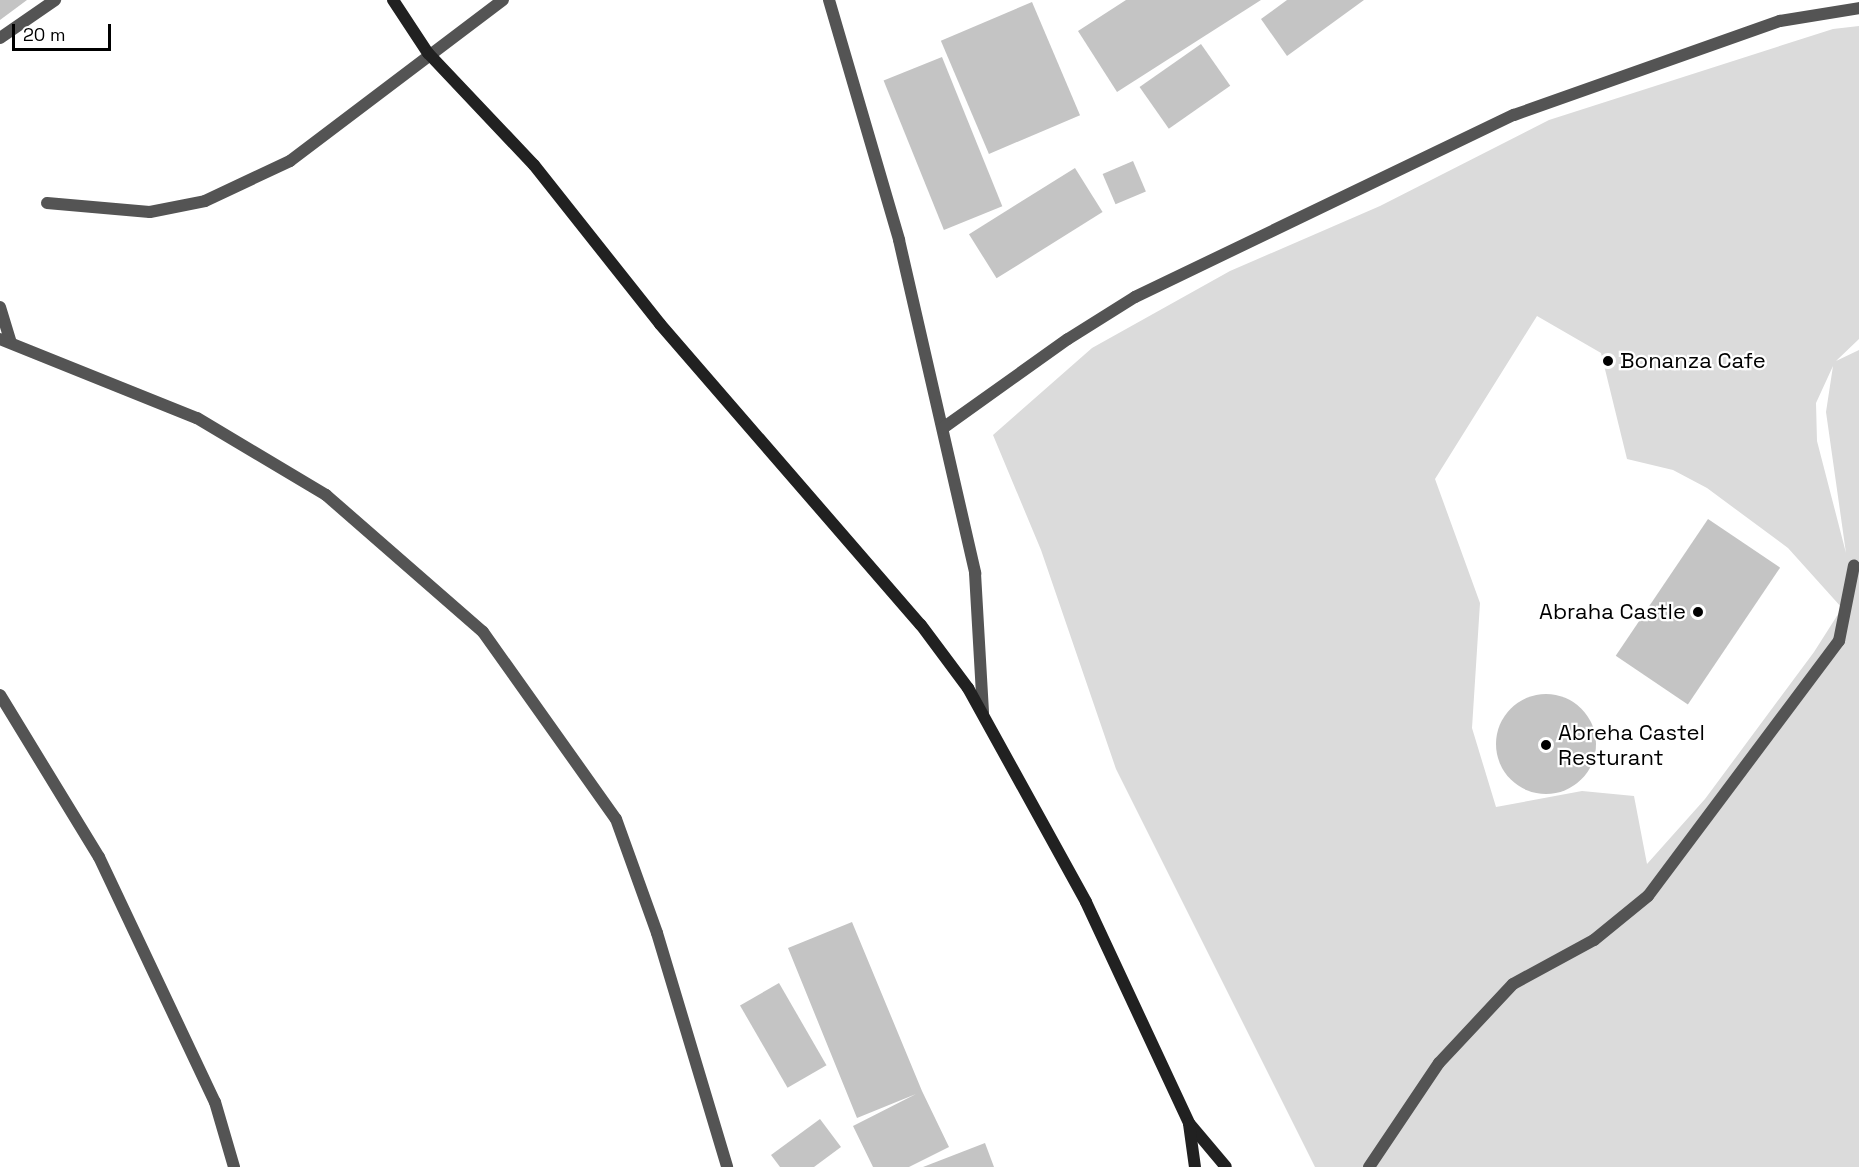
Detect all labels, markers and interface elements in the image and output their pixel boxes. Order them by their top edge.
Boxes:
scale bar [15,12,114,50]
text: 20 m [23,23,66,46]
place label: Bonanza Cafe [1620,348,1766,374]
marker: Bonanza Cafe [1601,354,1615,368]
place label: Abraha Castle [1539,599,1686,625]
marker: Abraha Castle [1691,605,1705,619]
place label: Abreha Castel Resturant [1558,719,1705,770]
marker: Abreha Castel Resturant [1539,738,1553,752]

